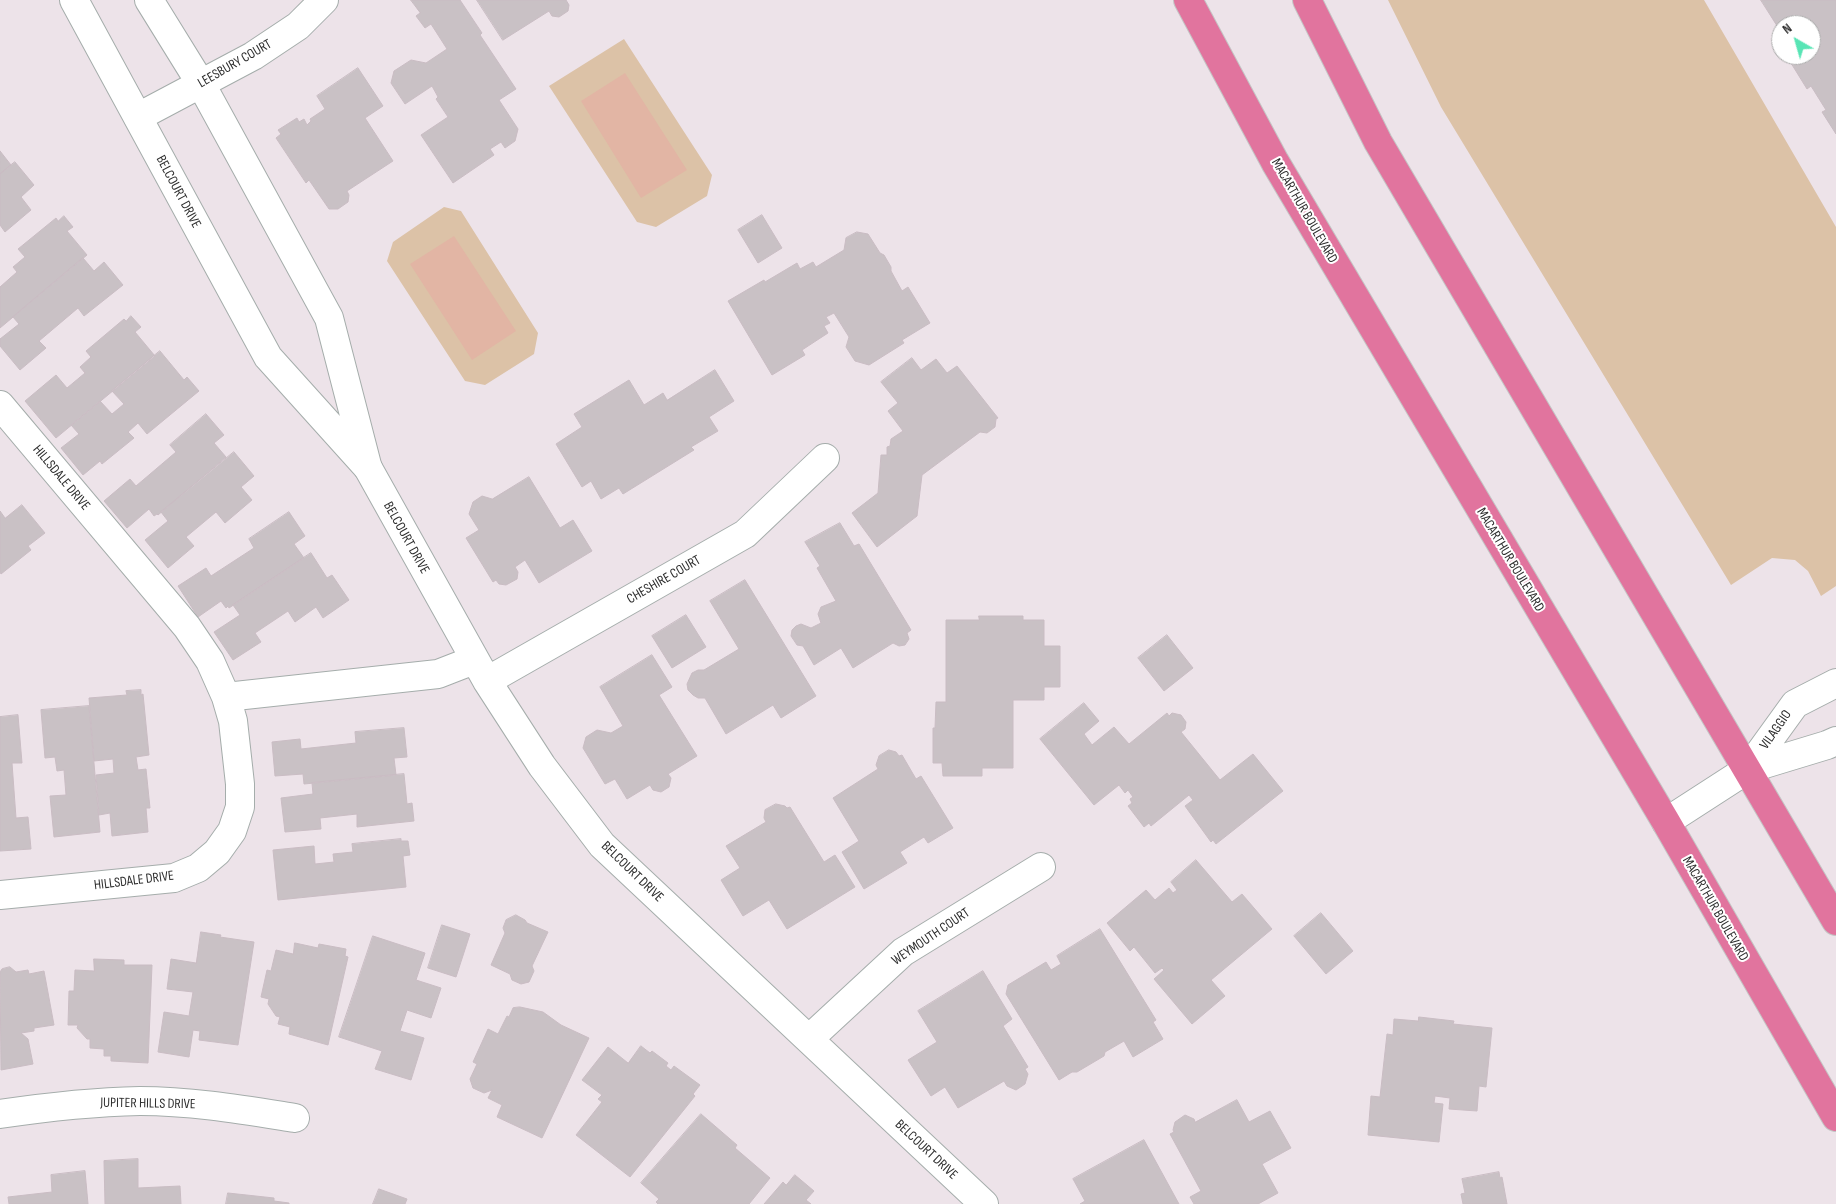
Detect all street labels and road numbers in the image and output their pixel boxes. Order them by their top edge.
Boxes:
street label: LEESBURY COURT [195,36,275,92]
street label: BELCOURT DRIVE [152,153,204,231]
street label: MACARTHUR BOULEVARD [1267,156,1341,266]
street label: HILLSDALE DRIVE [29,442,93,514]
street label: BELCOURT DRIVE [379,499,433,577]
street label: MACARTHUR BOULEVARD [1472,505,1548,615]
street label: CHESHIRE COURT [624,552,704,608]
street label: VILAGGIO [1756,707,1796,753]
street label: BELCOURT DRIVE [597,838,667,906]
street label: MACARTHUR BOULEVARD [1678,854,1752,964]
street label: HILLSDALE DRIVE [93,868,175,894]
street label: WEYMOUTH COURT [889,905,973,969]
street label: JUPITER HILLS DRIVE [100,1095,196,1113]
street label: BELCOURT DRIVE [891,1117,961,1183]

